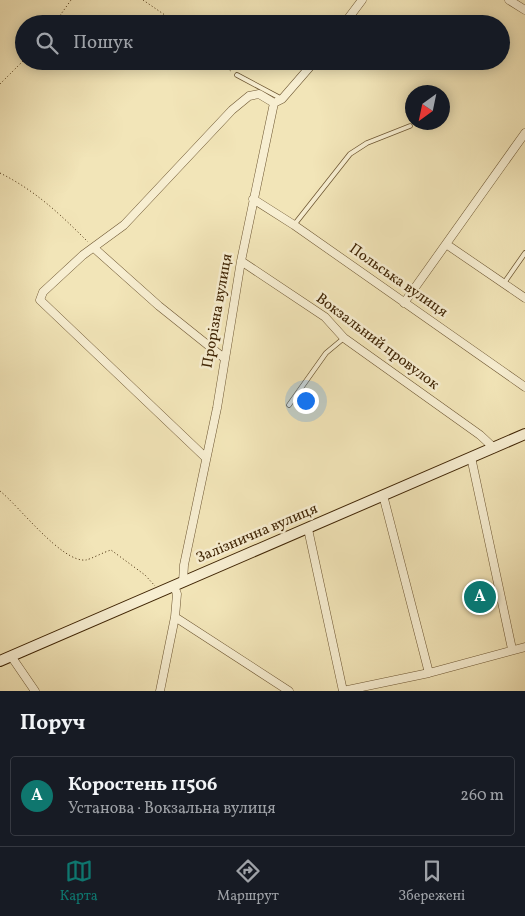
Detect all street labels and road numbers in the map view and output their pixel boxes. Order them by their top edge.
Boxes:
street label: Польська вулиця [344,239,452,323]
street label: Прорізна вулиця [198,252,238,370]
street label: Вокзальний провулок [311,289,443,395]
street label: Залізнична вулиця [193,499,321,569]

